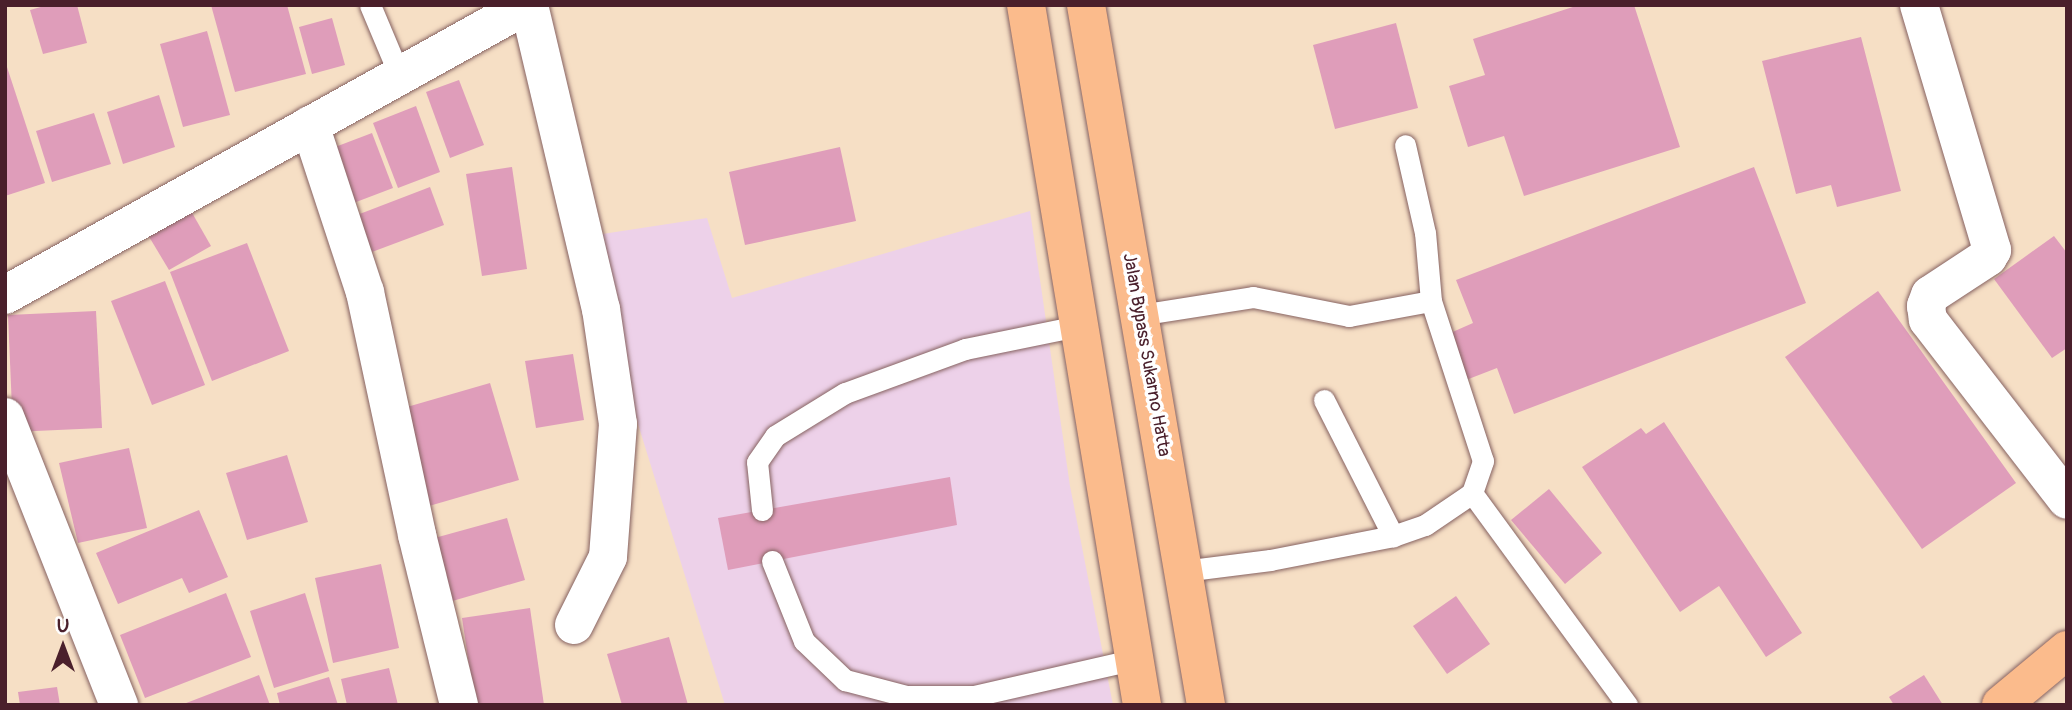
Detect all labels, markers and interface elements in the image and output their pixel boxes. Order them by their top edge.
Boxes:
street label: Jalan Bypass Sukarno Hatta [1117,252,1175,458]
north arrow [28,612,98,682]
text: U [57,614,69,638]

